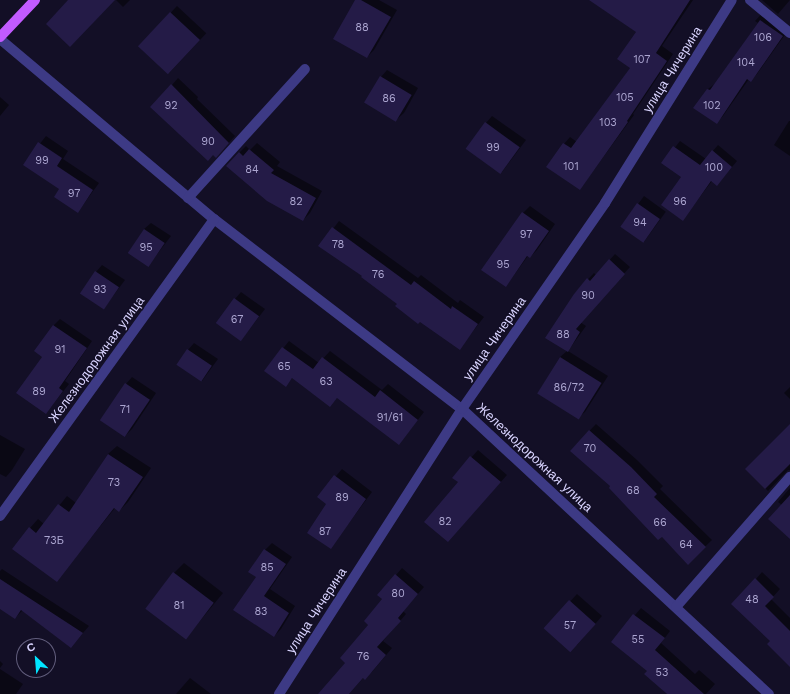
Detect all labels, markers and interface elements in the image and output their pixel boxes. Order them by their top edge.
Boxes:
house number: 88 [355,21,369,35]
street label: улица Чичерина [640,24,706,116]
house number: 106 [754,31,772,45]
house number: 107 [633,53,651,67]
house number: 104 [737,56,755,70]
house number: 105 [616,91,634,105]
house number: 86 [382,92,396,106]
house number: 92 [164,99,178,113]
house number: 102 [703,99,721,113]
house number: 103 [599,116,617,130]
house number: 90 [201,135,215,149]
house number: 99 [486,141,500,155]
house number: 99 [35,154,49,168]
house number: 101 [563,160,579,174]
house number: 100 [705,161,723,175]
house number: 84 [245,163,259,177]
house number: 97 [68,187,80,201]
house number: 82 [289,195,303,209]
house number: 96 [673,195,687,209]
house number: 94 [633,216,647,230]
house number: 97 [520,228,532,242]
house number: 78 [332,238,344,252]
house number: 95 [139,241,153,255]
house number: 95 [496,258,510,272]
house number: 76 [372,268,384,282]
house number: 93 [94,283,106,297]
house number: 90 [581,289,595,303]
street label: Железнодорожная улица [46,294,148,426]
street label: улица Чичерина [460,294,530,384]
house number: 67 [231,313,243,327]
house number: 88 [556,328,570,342]
house number: 91 [54,343,66,357]
house number: 65 [277,360,291,374]
house number: 63 [319,375,333,389]
house number: 86/72 [554,381,584,395]
house number: 89 [32,385,46,399]
street label: Железнодорожная улица [473,400,595,516]
house number: 71 [120,403,130,417]
house number: 91/61 [377,411,403,425]
house number: 70 [584,442,596,456]
house number: 73 [108,476,120,490]
house number: 68 [626,484,640,498]
house number: 89 [335,491,349,505]
house number: 82 [438,515,452,529]
house number: 66 [653,516,667,530]
house number: 87 [319,525,331,539]
house number: 73Б [44,534,64,548]
house number: 64 [679,538,693,552]
house number: 85 [260,561,274,575]
street label: улица Чичерина [283,565,351,657]
house number: 80 [391,587,405,601]
house number: 48 [745,593,759,607]
house number: 81 [173,599,185,613]
house number: 83 [255,605,267,619]
house number: 57 [564,619,576,633]
house number: 55 [632,633,644,647]
north arrow [16,638,56,678]
text: С [25,640,37,655]
house number: 76 [357,650,369,664]
house number: 53 [656,666,668,680]

